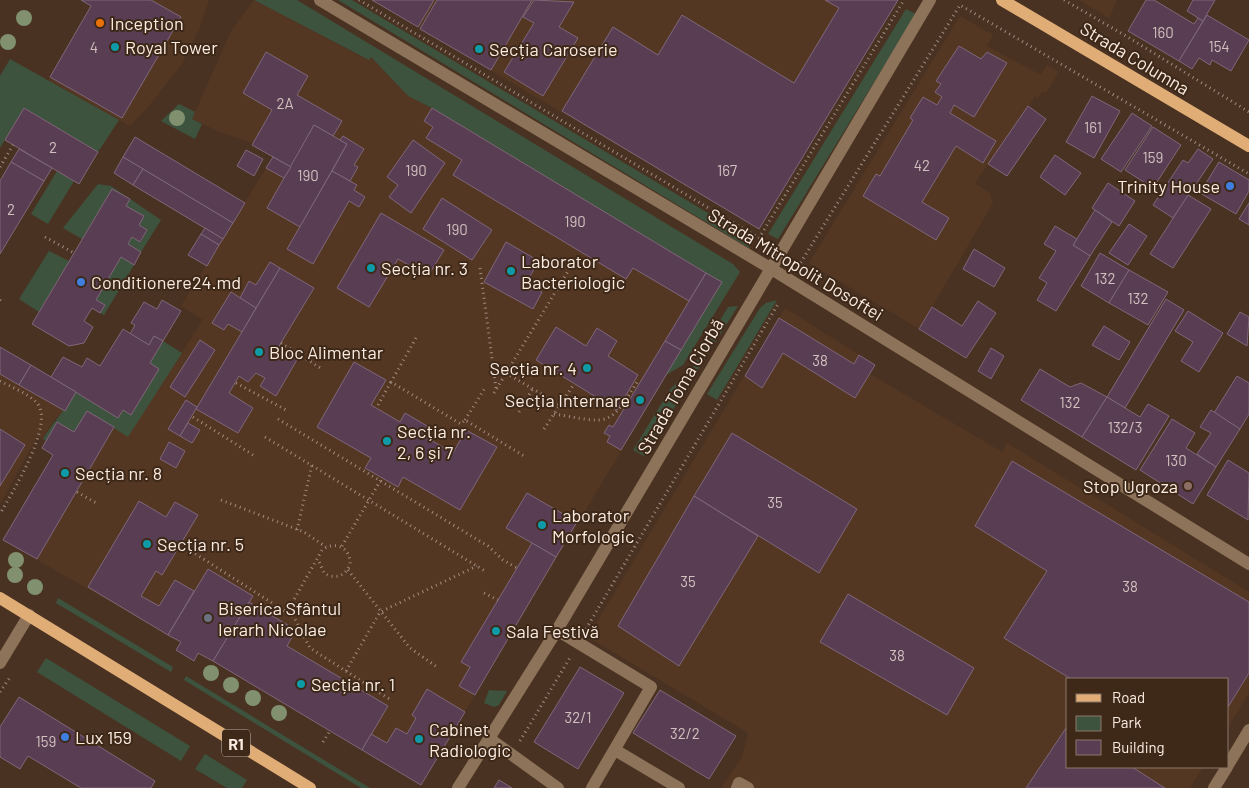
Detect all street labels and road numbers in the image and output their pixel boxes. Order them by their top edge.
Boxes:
street label: Strada Columna [1076,17,1194,99]
street label: Strada Mitropolit Dosoftei [704,203,888,325]
street label: Strada Toma Ciorbă [632,314,728,458]
road number: R1 [222,730,250,756]

